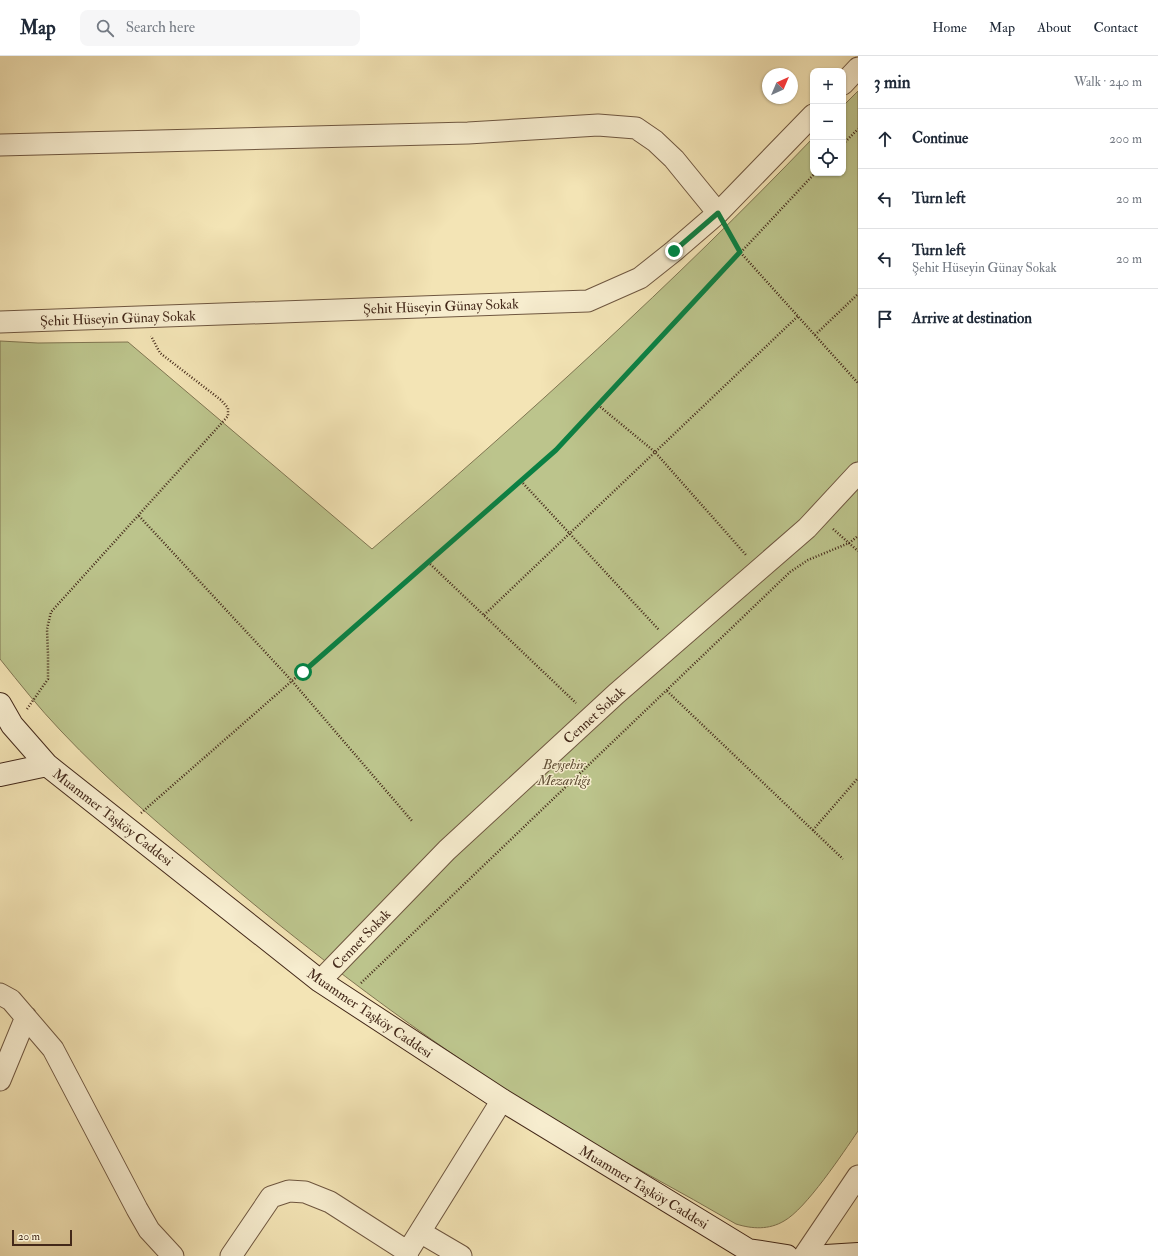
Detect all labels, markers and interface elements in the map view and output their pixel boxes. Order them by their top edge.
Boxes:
search box [80,10,360,46]
text: Map [20,16,56,40]
icon: search [94,17,116,39]
text: Search here [126,18,195,37]
text: Home [932,19,967,36]
text: Map [989,19,1015,36]
text: About [1037,19,1071,36]
text: Contact [1093,19,1138,36]
north arrow [762,68,798,104]
map controls [810,68,846,176]
button: + [810,68,846,104]
text: 3 min [874,72,911,93]
text: Walk · 240 m [1074,74,1142,90]
button: − [810,104,846,140]
icon: ahead [874,128,896,150]
text: Continue [912,129,968,148]
text: 200 m [1109,131,1142,147]
button: locate [810,140,846,176]
icon: left [874,188,896,210]
text: Turn left [912,189,966,208]
text: 20 m [1116,191,1142,207]
text: Turn left [912,241,966,260]
route end [665,242,683,260]
icon: left [874,248,896,270]
text: 20 m [1116,251,1142,267]
text: Şehit Hüseyin Günay Sokak [912,260,1057,276]
street label: Şehit Hüseyin Günay Sokak [363,295,520,319]
street label: Şehit Hüseyin Günay Sokak [40,307,197,331]
icon: arrive [874,308,896,330]
text: Arrive at destination [912,309,1032,328]
route start [294,663,312,681]
street label: Cennet Sokak [560,683,629,748]
park label: Beyşehir Mezarlığı [536,756,591,789]
street label: Muammer Taşköy Caddesi [49,765,176,871]
street label: Cennet Sokak [328,905,395,973]
street label: Muammer Taşköy Caddesi [303,965,436,1063]
street label: Muammer Taşköy Caddesi [576,1142,712,1234]
scale bar [12,1228,72,1247]
text: 20 m [18,1230,40,1243]

